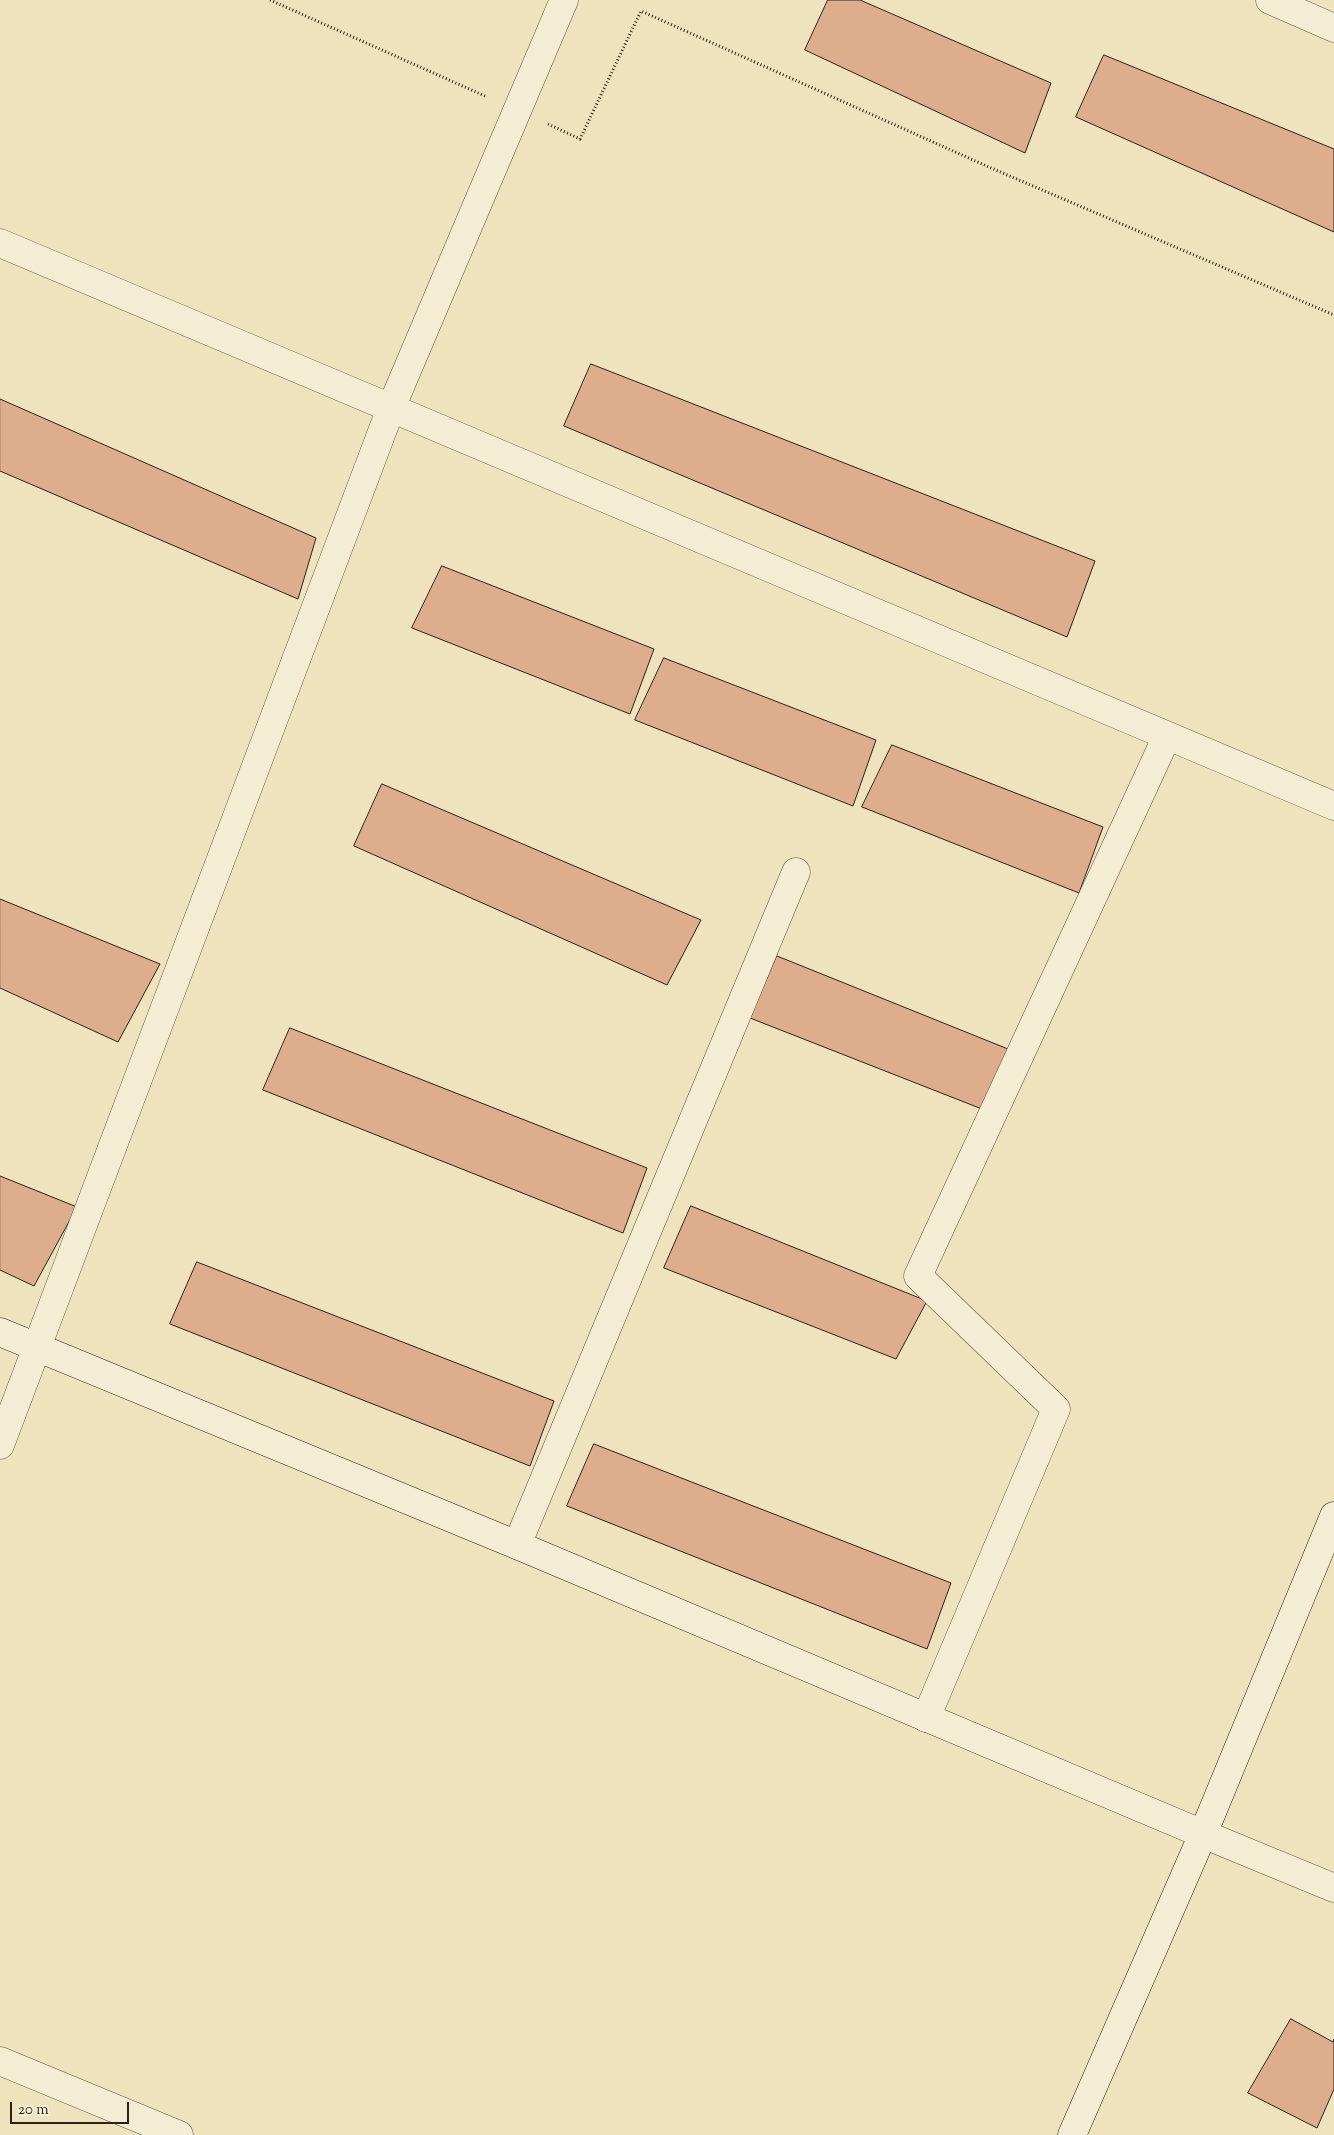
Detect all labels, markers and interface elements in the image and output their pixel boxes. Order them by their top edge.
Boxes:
scale bar [12,2092,131,2124]
text: 20 m [18,2100,49,2121]

